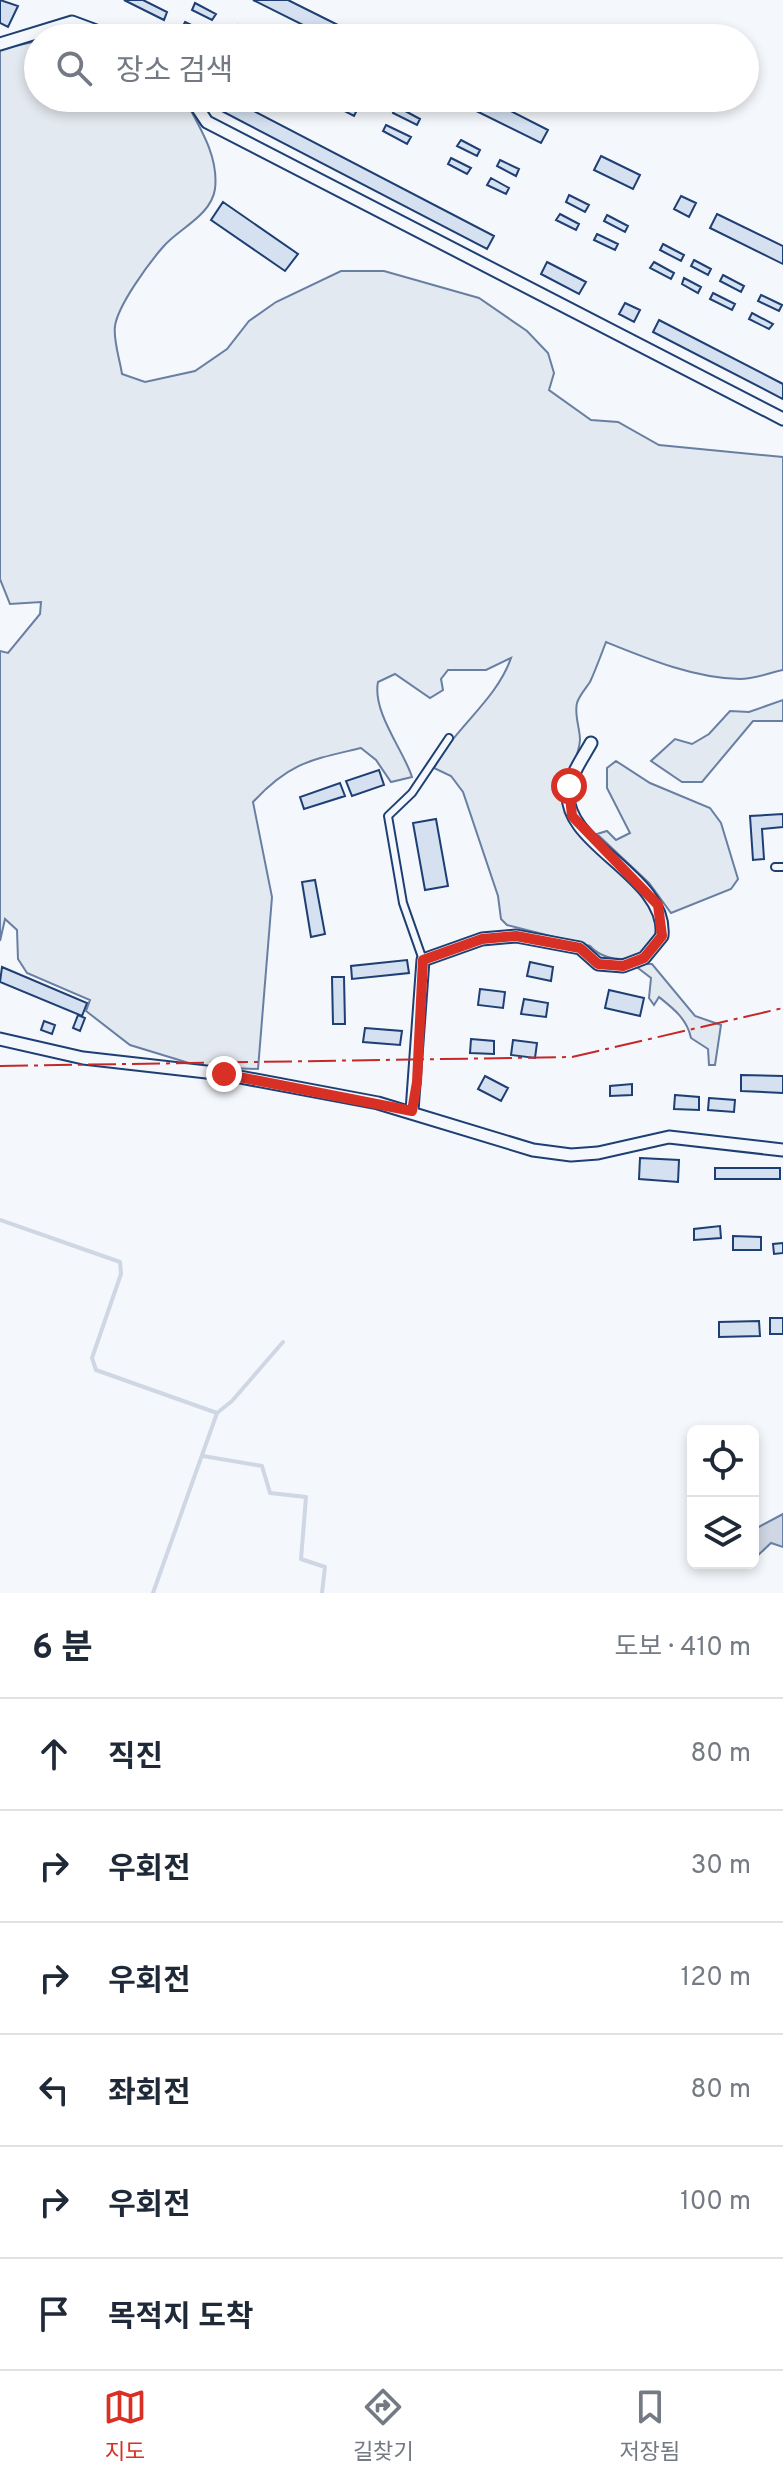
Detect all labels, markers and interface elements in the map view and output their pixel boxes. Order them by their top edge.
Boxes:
search box [24,24,759,112]
icon: search [52,46,96,90]
text: 장소 검색 [116,54,233,91]
route start [551,768,587,804]
route end [206,1056,242,1092]
map controls [687,1425,759,1569]
button: locate [687,1425,759,1497]
button: layers [687,1497,759,1569]
text: 6 분 [32,1628,93,1671]
text: 도보 · 410 m [614,1632,751,1665]
icon: ahead [32,1732,76,1776]
text: 80 m [691,1738,751,1771]
text: 직진 [108,1740,163,1777]
icon: right [32,1844,76,1888]
text: 30 m [691,1850,751,1883]
text: 우회전 [108,1852,191,1889]
icon: right [32,1956,76,2000]
text: 120 m [681,1962,751,1995]
text: 우회전 [108,1964,191,2001]
icon: left [32,2068,76,2112]
text: 80 m [691,2074,751,2107]
text: 좌회전 [108,2076,191,2113]
icon: right [32,2180,76,2224]
text: 100 m [680,2186,751,2219]
text: 우회전 [108,2188,191,2225]
icon: arrive [32,2292,76,2336]
text: 목적지 도착 [108,2300,254,2337]
tab: 지도 [103,2385,147,2467]
tab: 길찾기 [353,2385,414,2467]
tab: 저장됨 [619,2385,680,2467]

